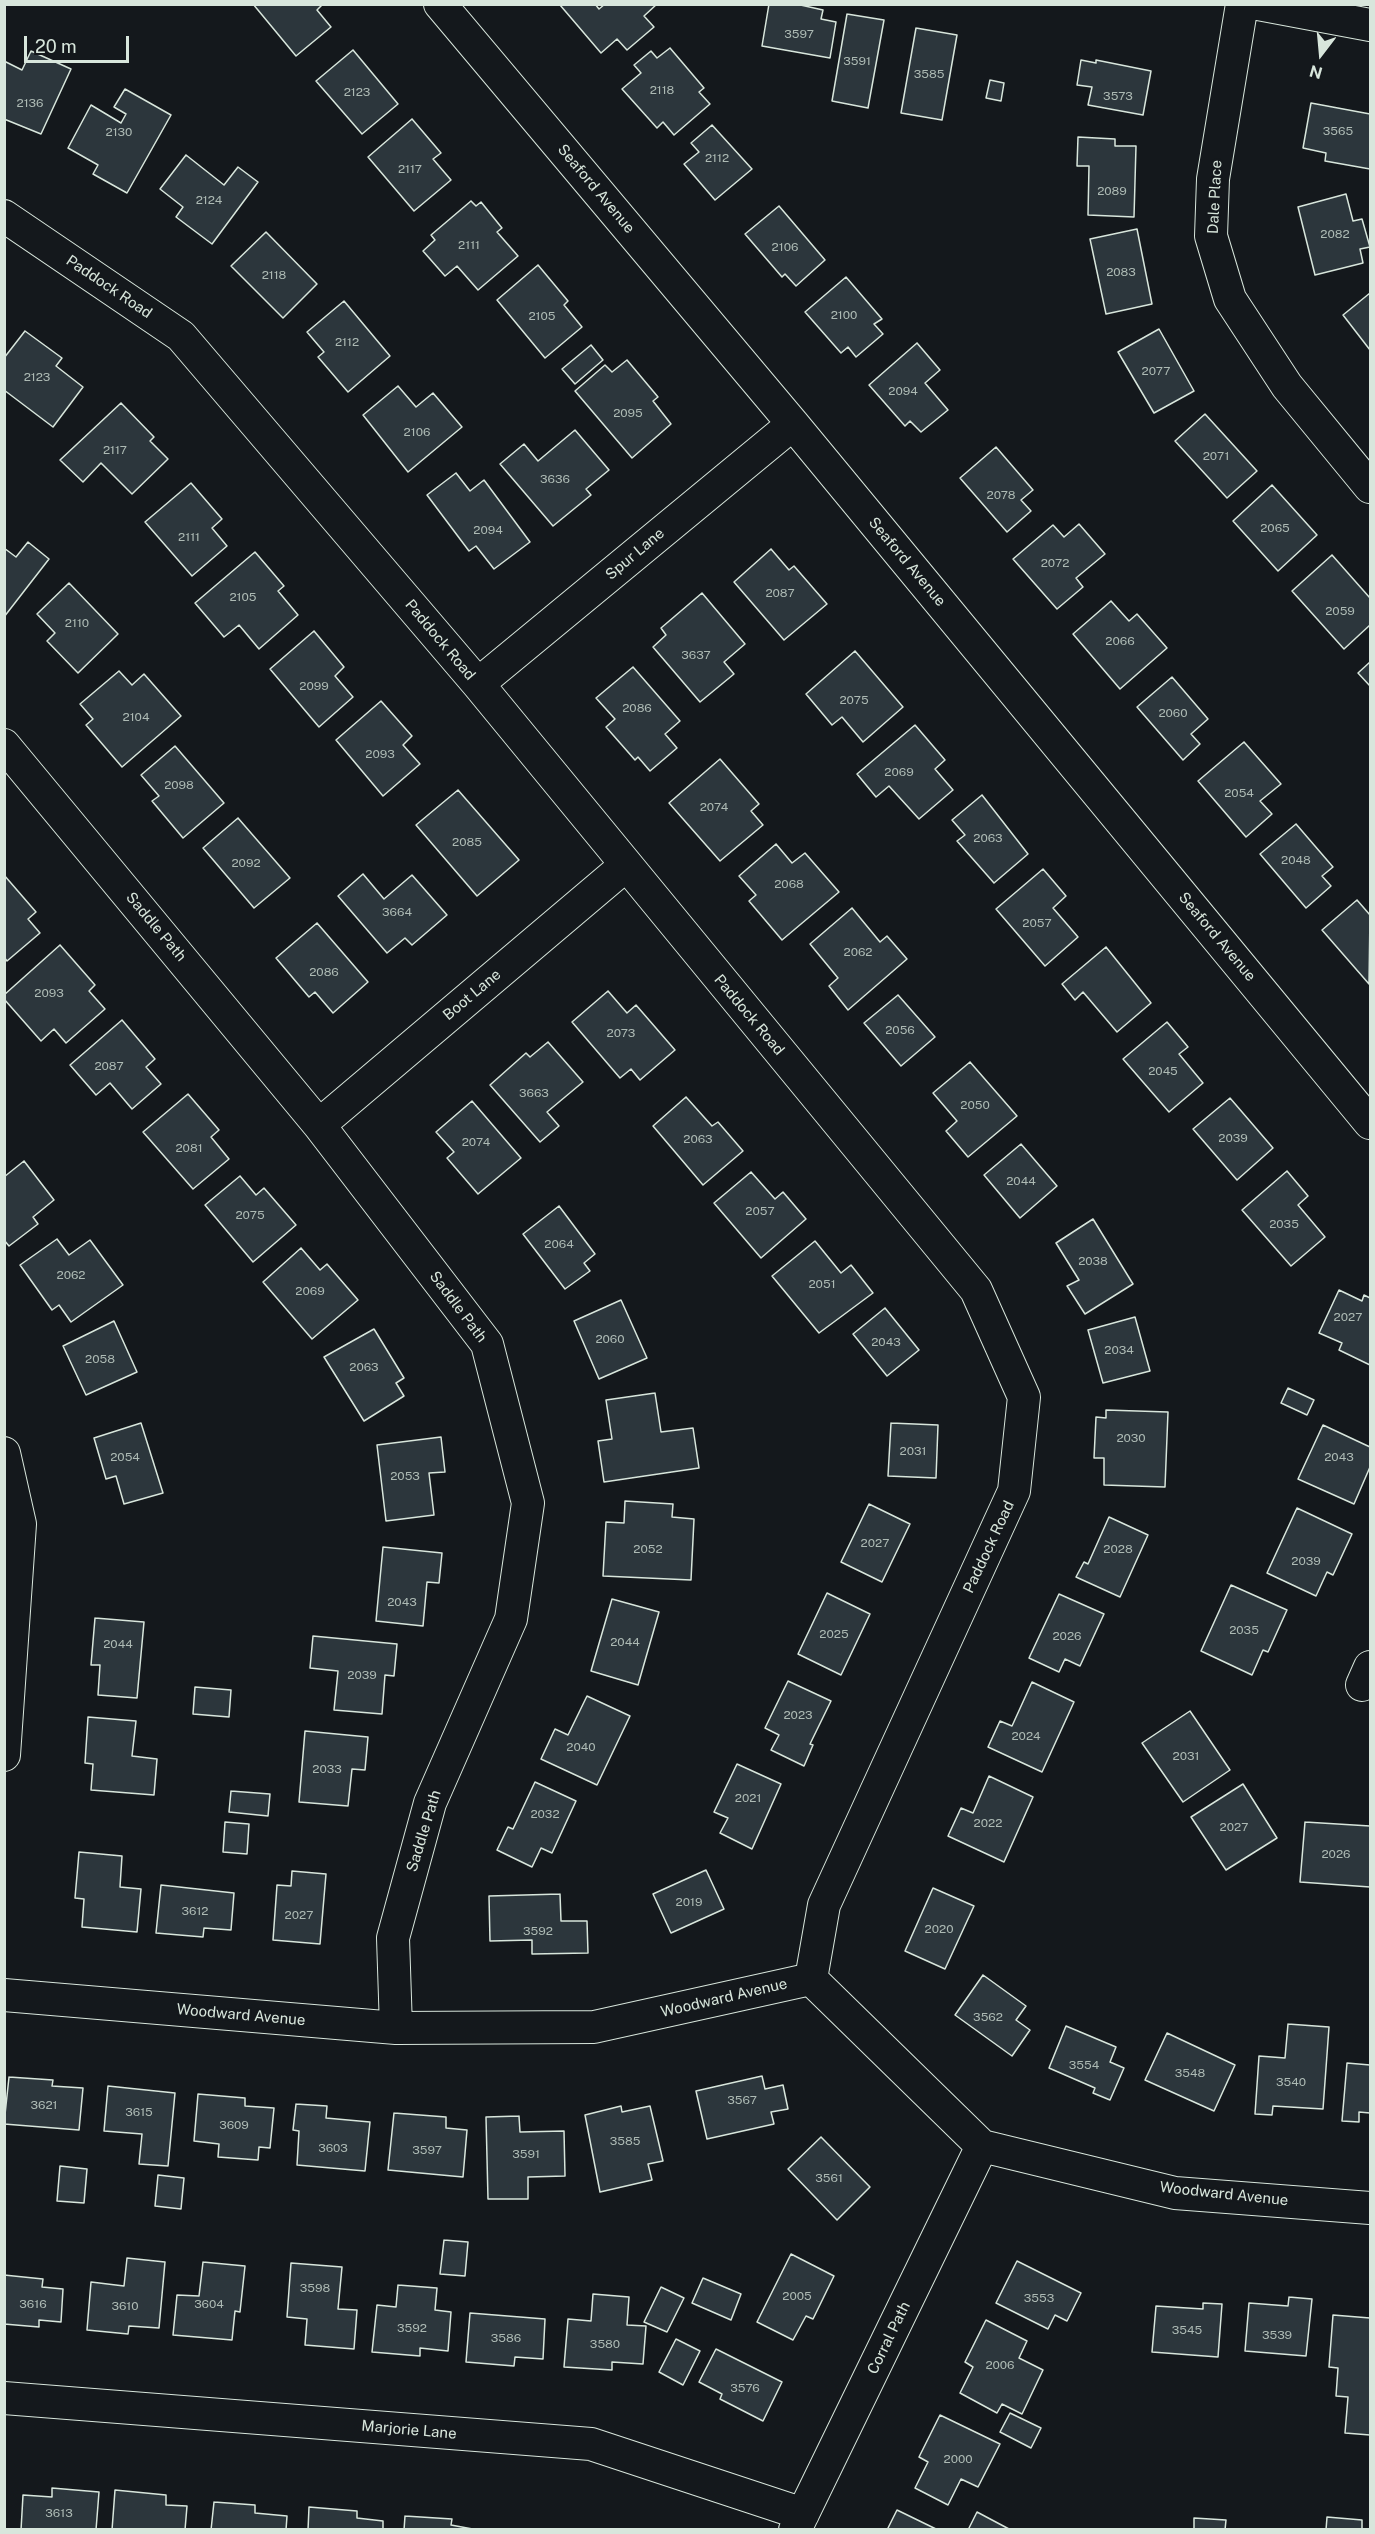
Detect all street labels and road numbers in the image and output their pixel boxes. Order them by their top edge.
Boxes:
street label: Seaford Avenue [554,141,638,237]
street label: Dale Place [1204,160,1226,234]
street label: Paddock Road [63,252,155,322]
street label: Seaford Avenue [865,514,949,610]
street label: Spur Lane [602,524,668,584]
street label: Paddock Road [401,596,479,684]
street label: Saddle Path [122,889,190,965]
street label: Seaford Avenue [1175,889,1259,985]
street label: Boot Lane [439,966,505,1024]
street label: Paddock Road [710,971,788,1059]
street label: Saddle Path [425,1268,491,1346]
street label: Paddock Road [960,1498,1018,1596]
street label: Saddle Path [403,1788,445,1874]
street label: Woodward Avenue [659,1975,789,2021]
street label: Woodward Avenue [176,2000,306,2030]
street label: Woodward Avenue [1159,2178,1289,2210]
street label: Corral Path [864,2299,914,2377]
street label: Marjorie Lane [361,2417,457,2443]

